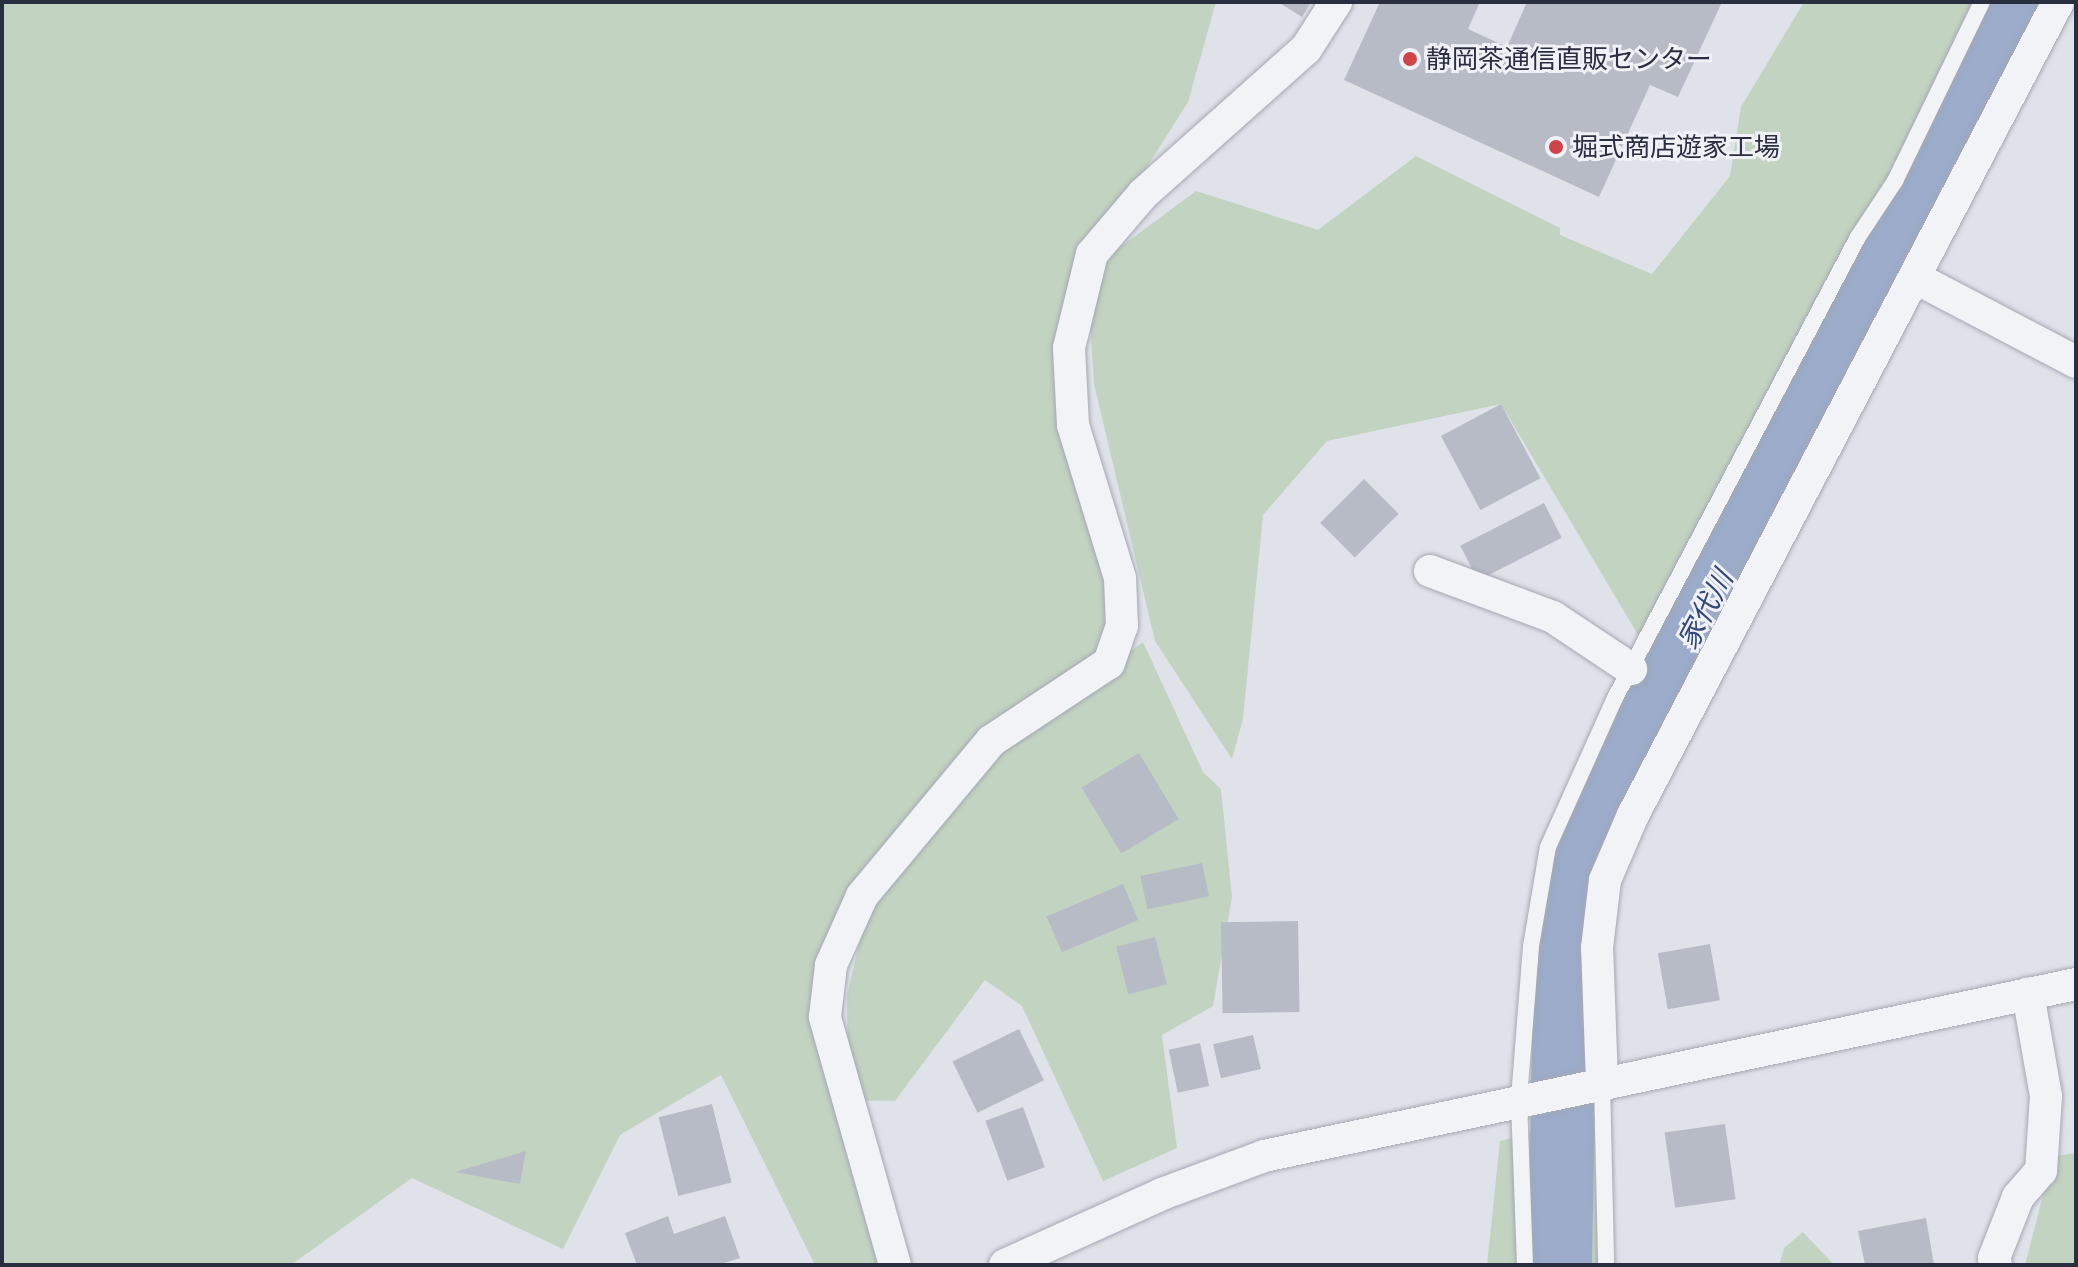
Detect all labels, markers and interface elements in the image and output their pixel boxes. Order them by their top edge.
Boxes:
place label: 静岡茶通信直販センター [1426,43,1712,75]
marker: 静岡茶通信直販センター [1401,50,1419,68]
place label: 堀式商店遊家工場 [1572,131,1780,163]
marker: 堀式商店遊家工場 [1547,138,1565,156]
water label: 家代川 [1669,564,1739,654]

